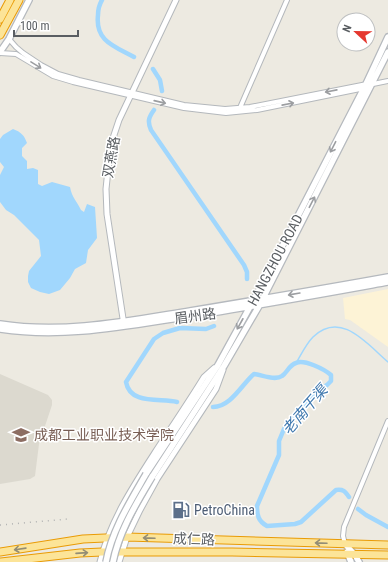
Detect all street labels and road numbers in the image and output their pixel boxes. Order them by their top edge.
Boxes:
street label: 双燕路 [99,135,123,179]
street label: HANGZHOU ROAD [244,212,306,308]
street label: 眉州路 [173,305,217,327]
street label: 成仁路 [173,530,215,548]

